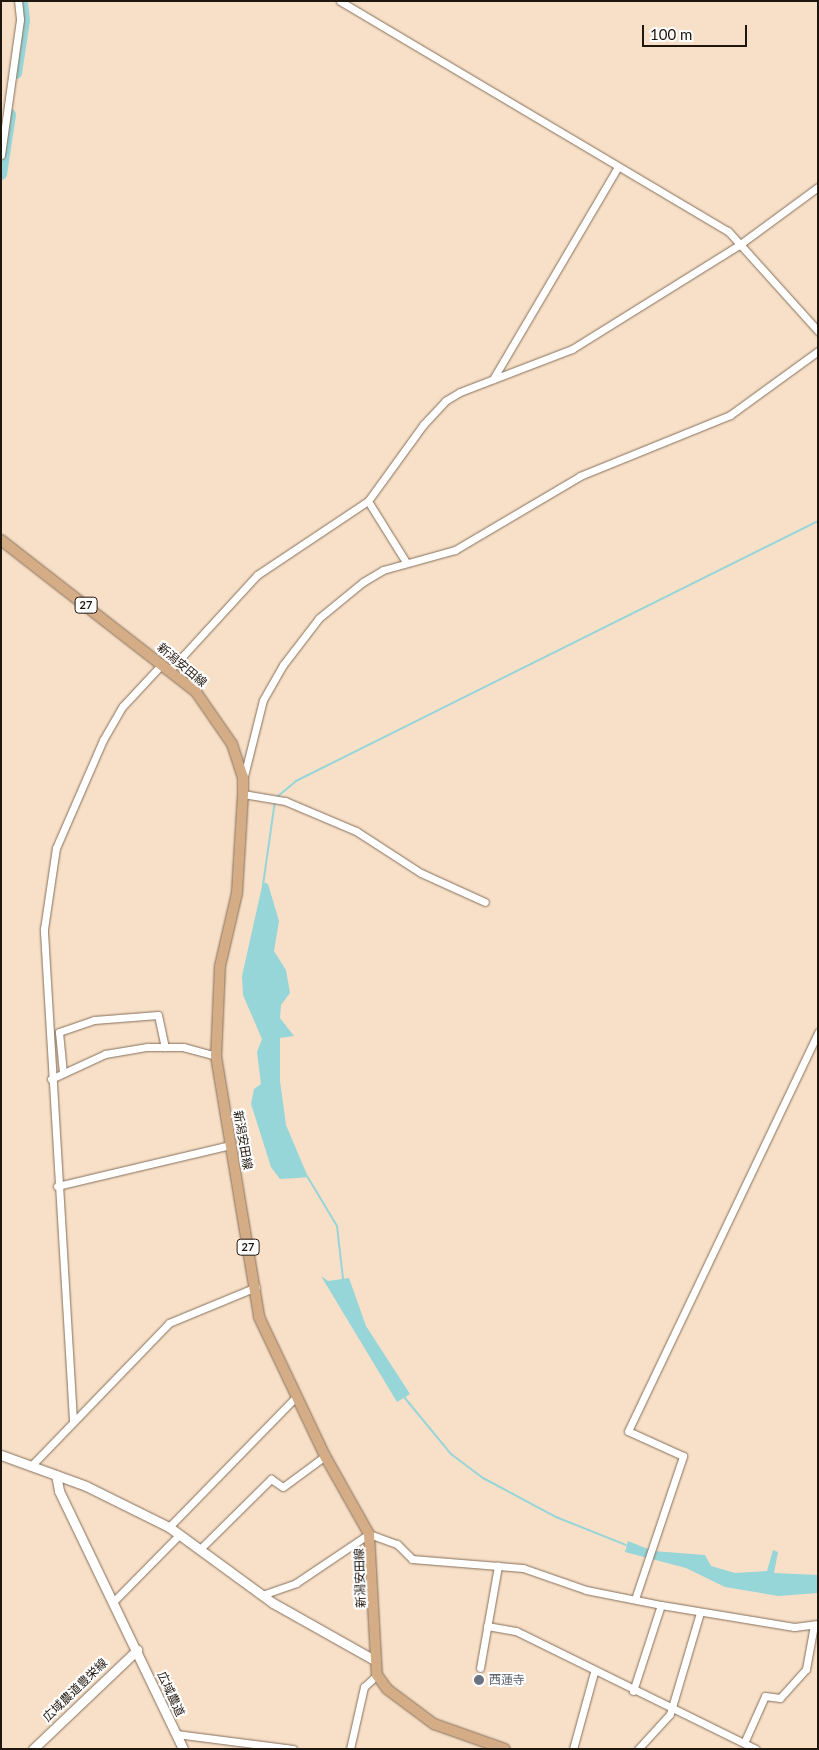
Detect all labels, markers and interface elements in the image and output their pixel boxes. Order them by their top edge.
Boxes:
scale bar [644,15,749,47]
text: 100 m [650,25,692,43]
road number: 27 [74,596,98,614]
street label: 新潟安田線 [154,640,210,690]
street label: 新潟安田線 [231,1109,255,1171]
road number: 27 [236,1238,260,1256]
street label: 新潟安田線 [352,1548,368,1608]
street label: 広域農道豊栄線 [40,1656,110,1724]
street label: 広域農道 [154,1669,188,1719]
place label: 西蓮寺 [489,1673,525,1687]
marker: 西蓮寺 [473,1674,485,1686]

